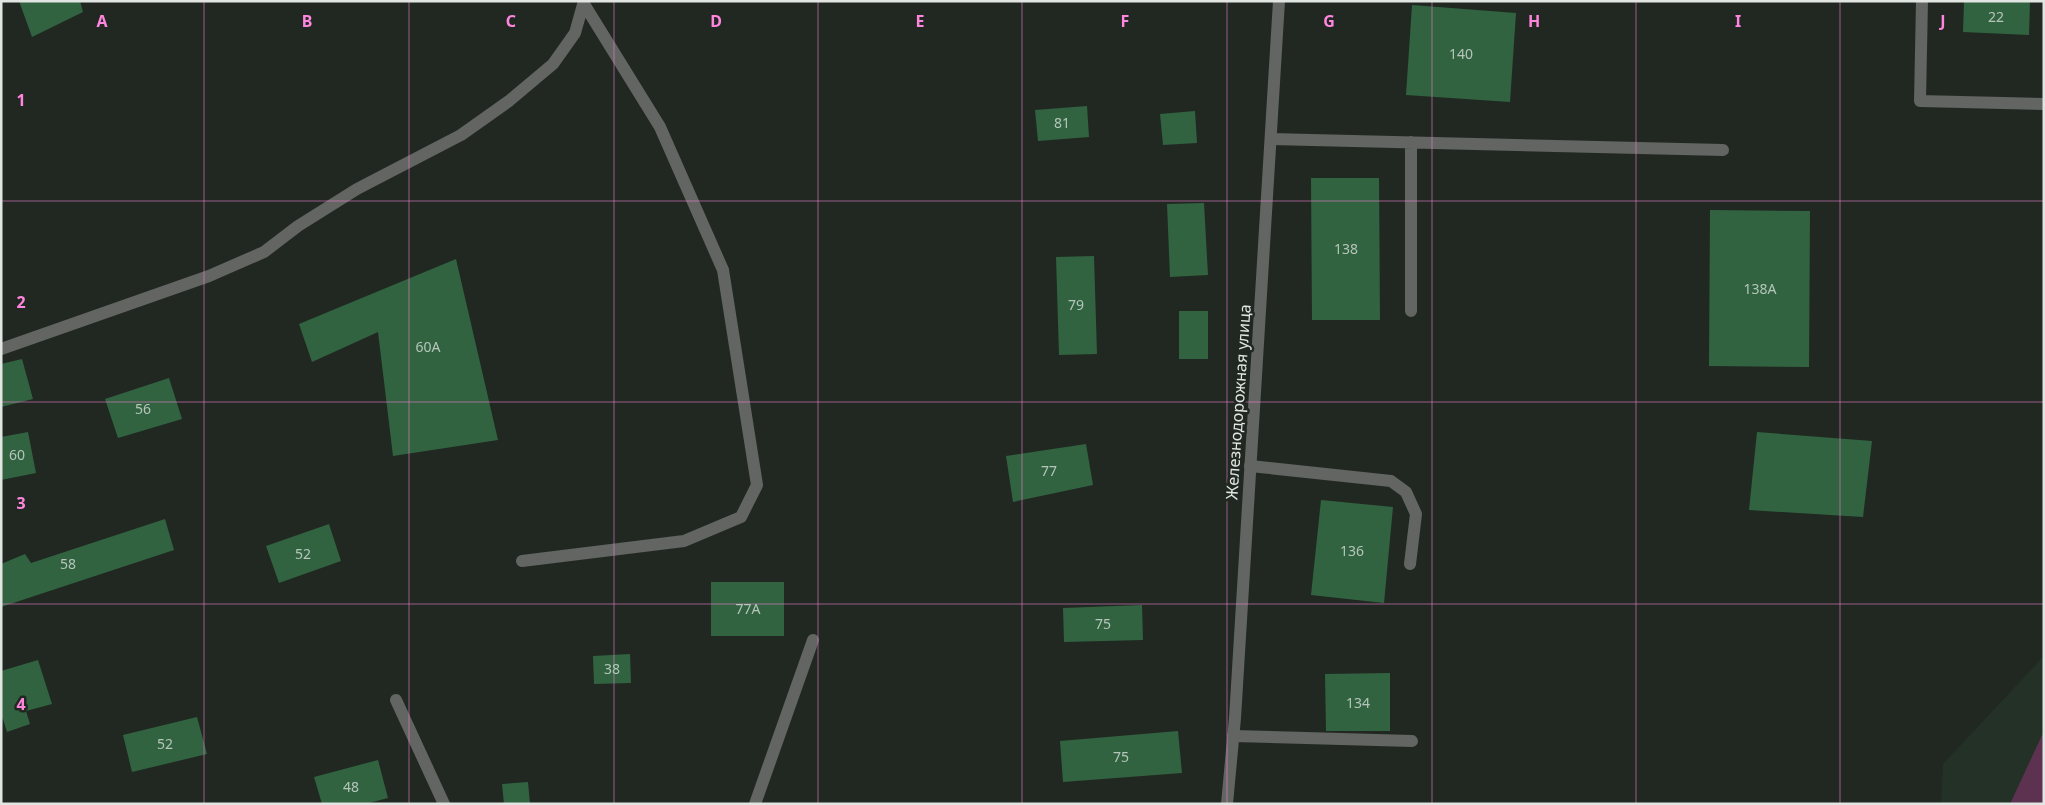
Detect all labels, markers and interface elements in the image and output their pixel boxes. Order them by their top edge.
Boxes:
house number: 22 [1988,7,2004,26]
text: A [96,10,108,32]
text: B [302,10,312,32]
text: C [506,10,516,32]
text: D [710,10,722,32]
text: E [916,10,925,32]
text: F [1121,10,1129,32]
text: G [1323,10,1335,32]
text: H [1528,10,1540,32]
text: I [1735,10,1741,32]
text: J [1938,10,1946,32]
house number: 140 [1449,44,1473,63]
text: 1 [16,89,26,111]
house number: 81 [1054,113,1070,132]
house number: 138 [1334,239,1358,258]
house number: 138А [1744,279,1777,298]
text: 2 [16,291,26,313]
house number: 79 [1068,295,1084,314]
street label: Железнодорожная улица [1220,304,1256,500]
house number: 60А [416,337,441,356]
house number: 56 [135,399,151,418]
house number: 60 [9,445,25,464]
house number: 77 [1041,461,1057,480]
text: 3 [16,492,26,514]
house number: 136 [1340,541,1364,560]
house number: 52 [295,544,311,563]
house number: 58 [60,554,76,573]
house number: 77А [736,599,761,618]
house number: 75 [1095,614,1111,633]
house number: 38 [604,659,620,678]
text: 4 [16,693,26,715]
house number: 134 [1346,693,1370,712]
house number: 52 [157,734,173,753]
house number: 75 [1113,747,1129,766]
house number: 48 [343,777,359,796]

